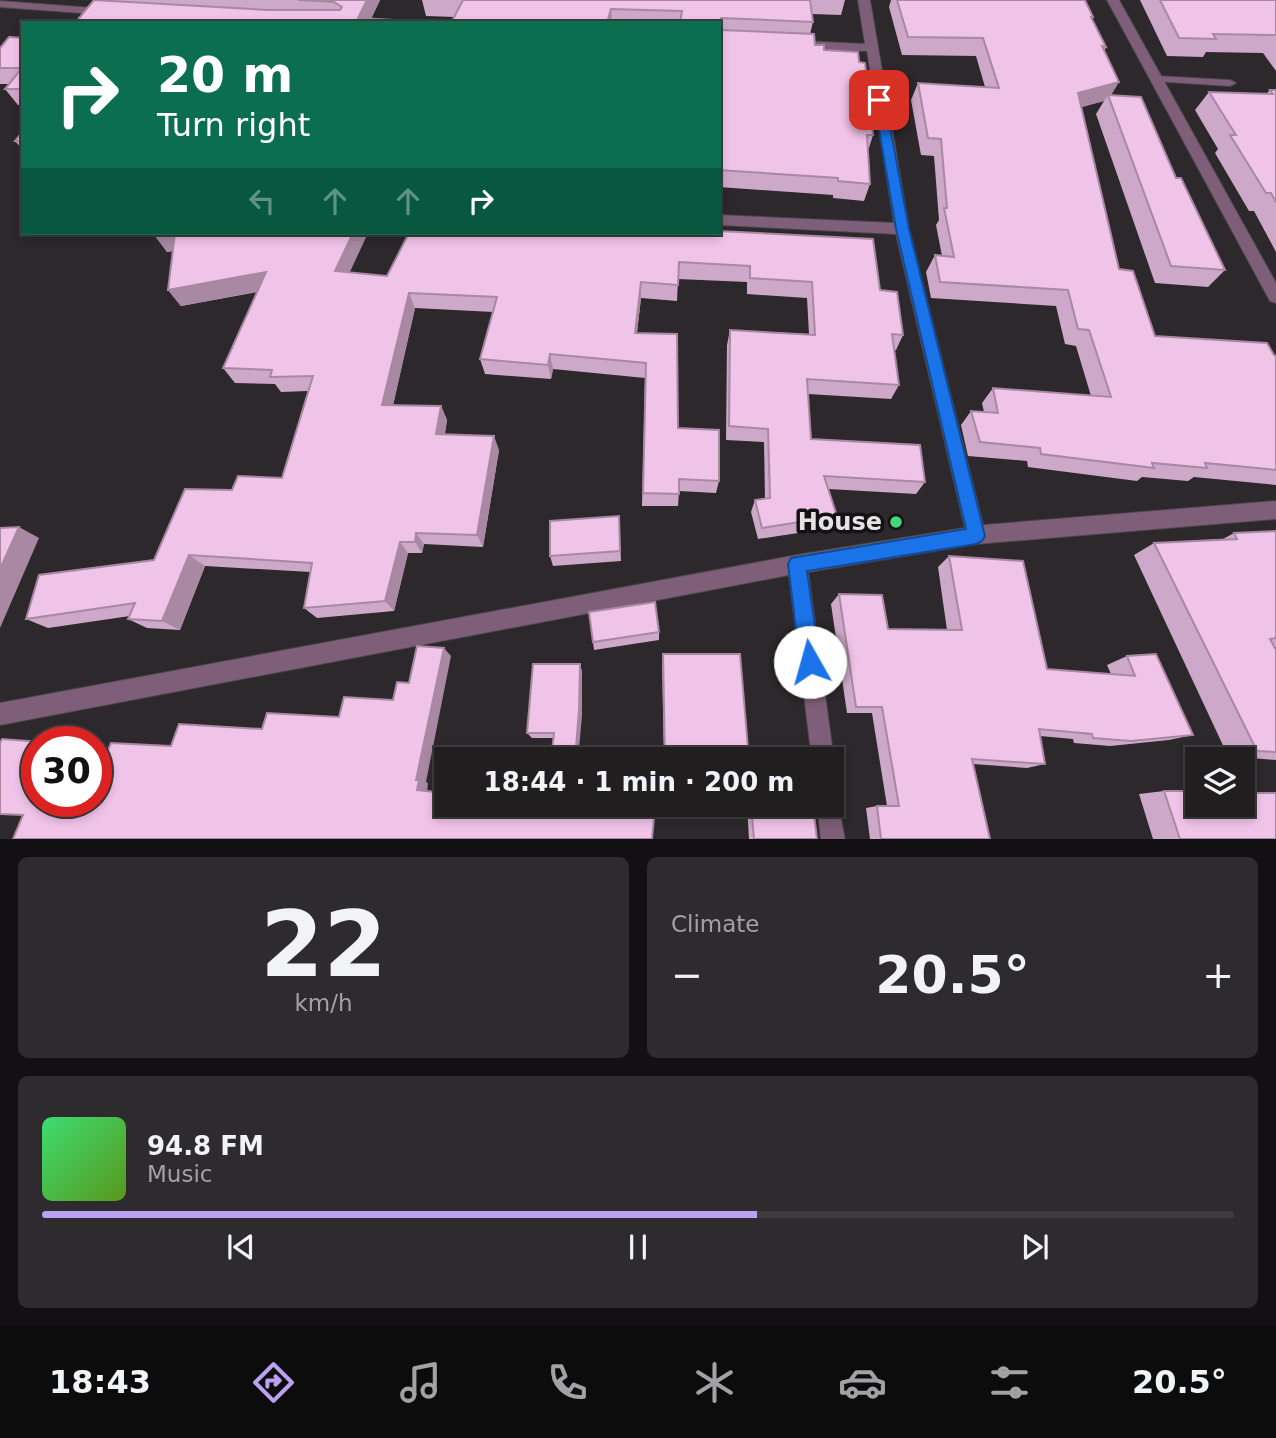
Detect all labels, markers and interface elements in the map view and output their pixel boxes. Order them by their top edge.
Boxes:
text: 20 m [157,47,293,104]
icon: right [42,49,133,140]
pin [849,70,909,130]
icon: arrive [860,81,898,119]
text: Turn right [157,106,310,144]
icon: left [243,182,281,220]
icon: ahead [316,182,354,220]
icon: ahead [389,182,427,220]
icon: right [462,182,500,220]
place label: House [798,508,882,536]
marker: House [888,514,904,530]
position arrow [773,625,847,699]
speed limit sign: 30 [21,726,112,817]
map controls [1185,747,1255,817]
button: layers [1185,747,1255,817]
text: 18:44 · 1 min · 200 m [484,767,794,797]
text: 22 [260,892,387,997]
text: Climate [671,911,760,937]
text: 20.5° [875,945,1030,1005]
text: − [671,953,703,997]
text: + [1202,953,1234,997]
text: km/h [294,990,353,1016]
text: 94.8 FM [147,1131,264,1161]
text: Music [147,1161,212,1187]
icon: previous [222,1228,260,1266]
icon: pause [619,1228,657,1266]
icon: next [1016,1228,1054,1266]
icon: directions [249,1358,298,1407]
icon: music [396,1358,445,1407]
icon: phone [543,1358,592,1407]
icon: climate [690,1358,739,1407]
icon: car [838,1358,887,1407]
icon: filters [985,1358,1034,1407]
text: 18:43 [49,1363,151,1401]
text: 20.5° [1132,1363,1227,1401]

